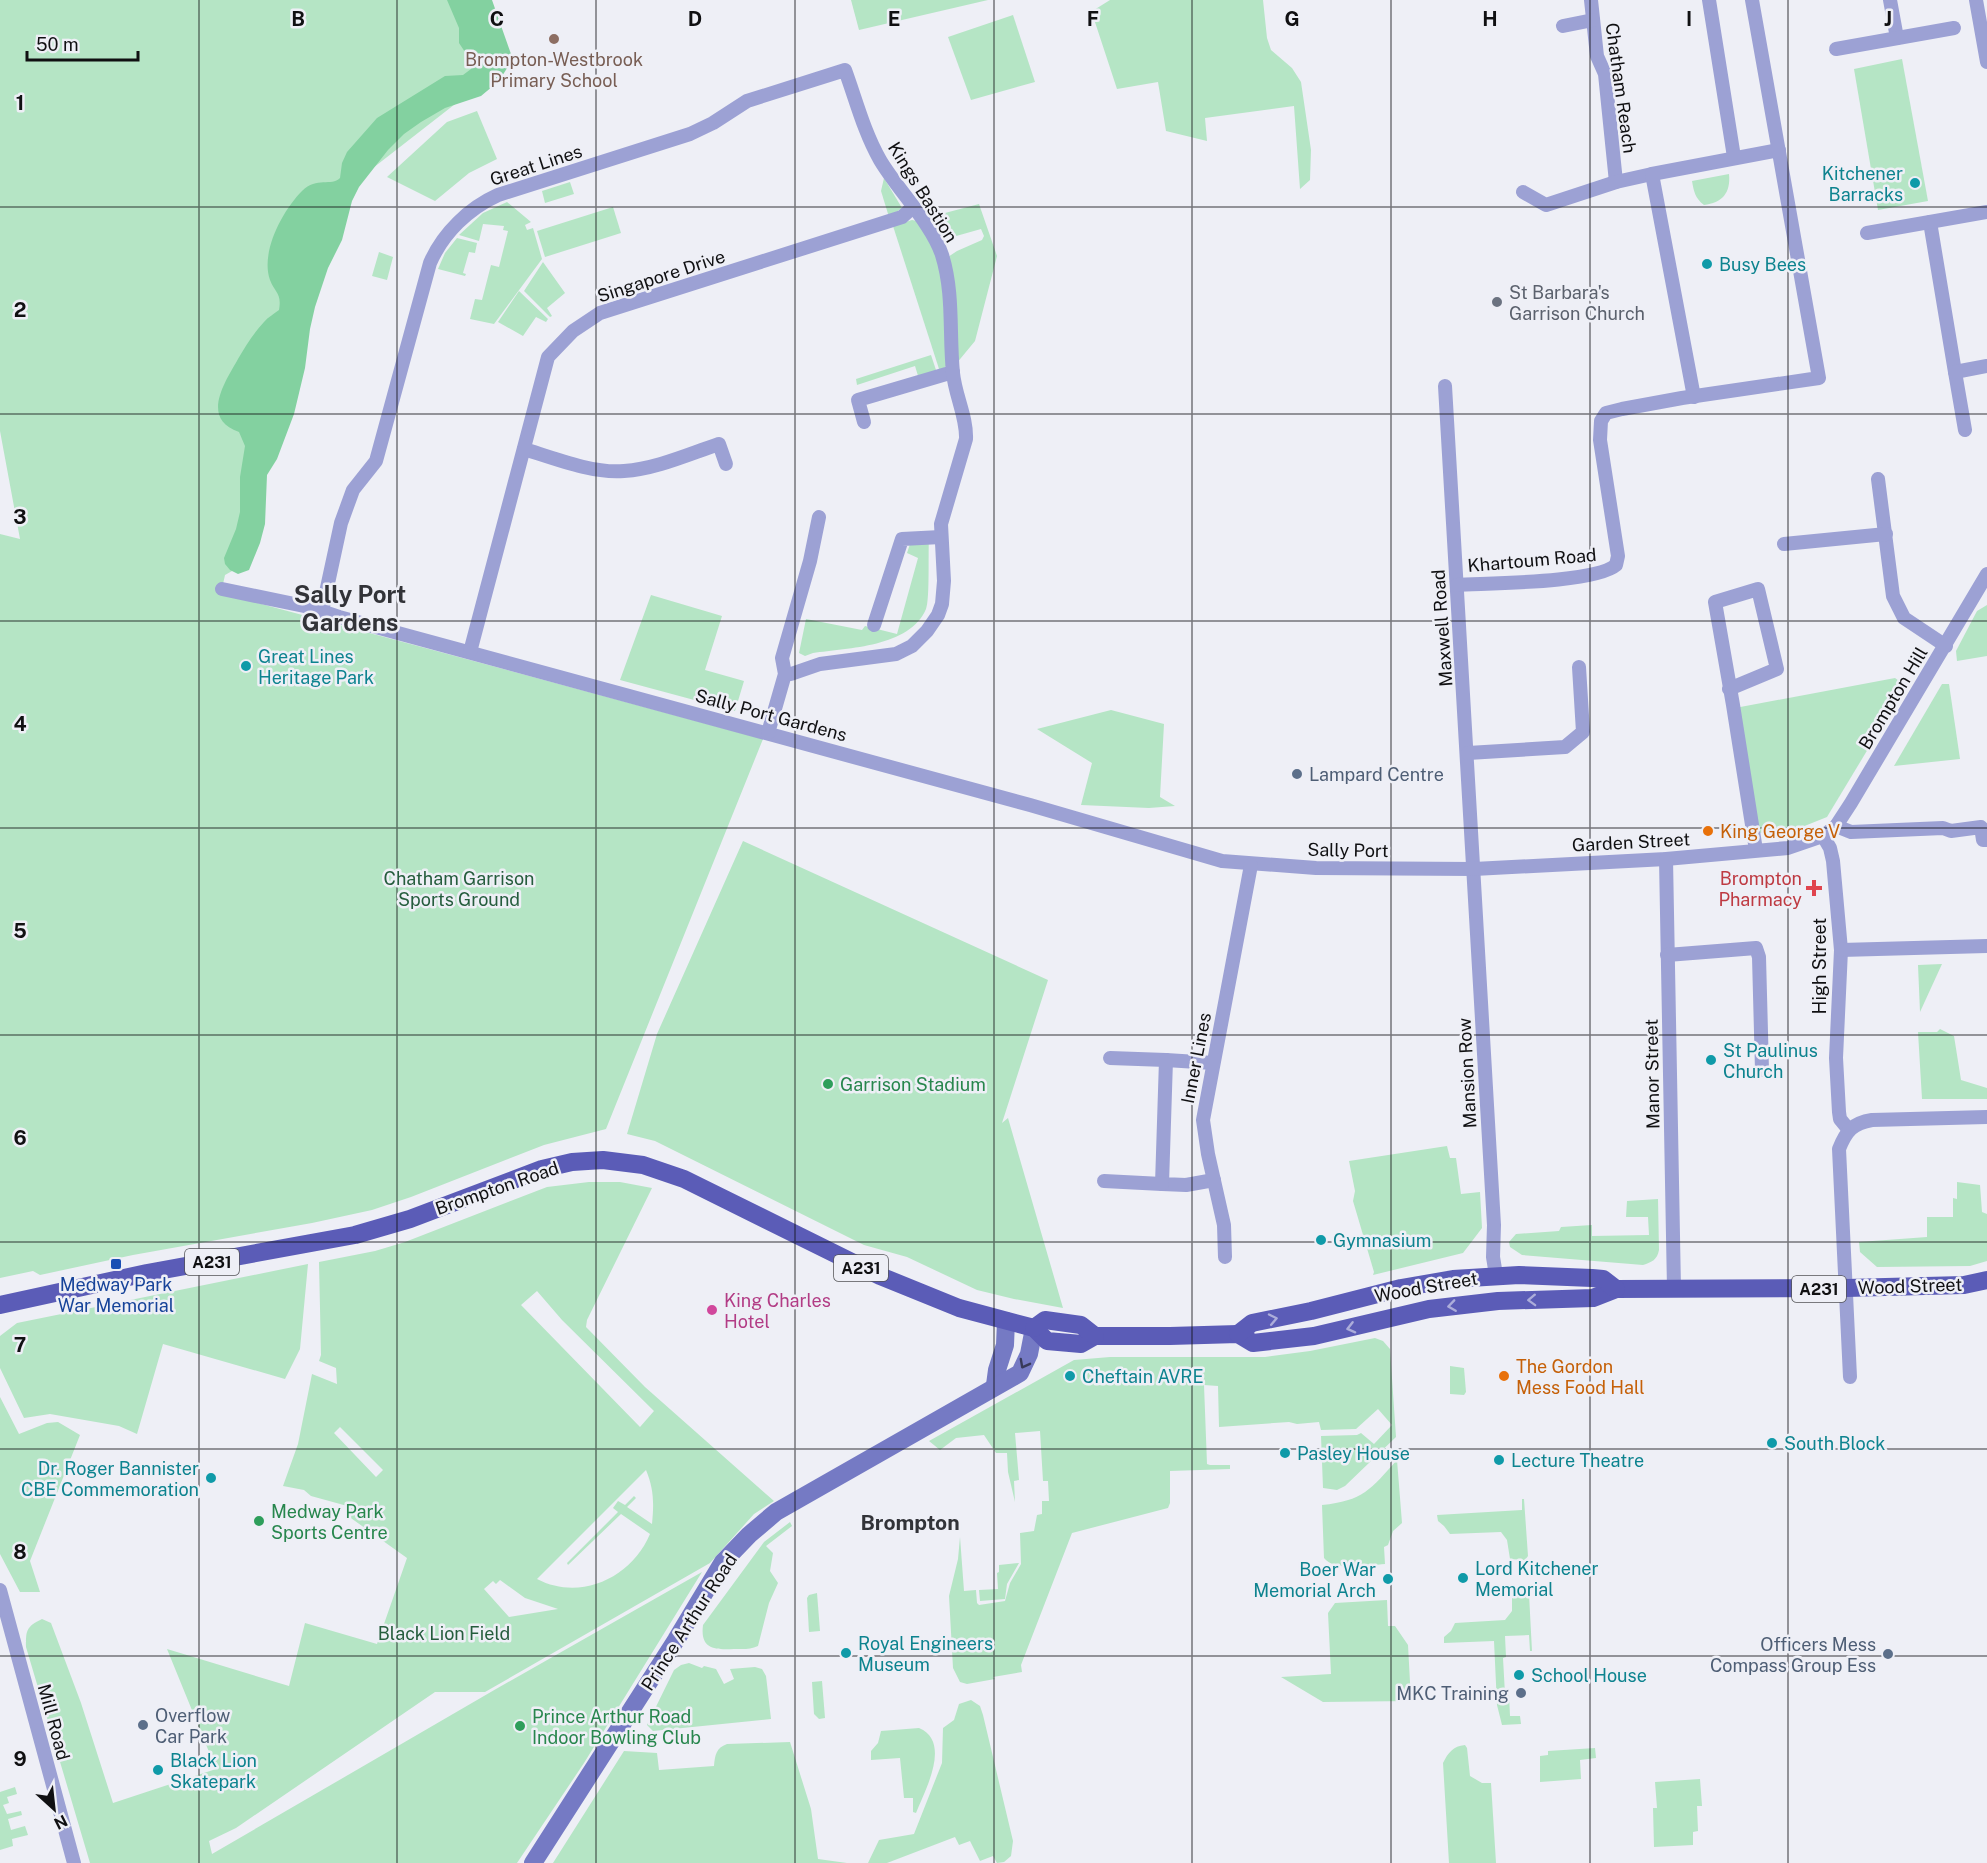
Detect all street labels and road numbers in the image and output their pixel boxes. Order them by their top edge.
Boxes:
street label: Chatham Reach [1601,21,1641,155]
street label: Kings Bastion [884,138,962,246]
street label: Great Lines [487,140,585,190]
street label: Singapore Drive [594,245,728,307]
street label: Khartoum Road [1467,544,1597,576]
street label: Maxwell Road [1427,569,1457,687]
street label: Brompton Hill [1854,643,1932,753]
street label: Sally Port Gardens [693,685,849,745]
street label: Garden Street [1571,828,1691,856]
street label: Sally Port [1307,839,1389,861]
street label: High Street [1809,918,1830,1014]
street label: Inner Lines [1177,1011,1215,1105]
street label: Mansion Row [1454,1017,1480,1129]
street label: Manor Street [1641,1019,1663,1129]
street label: Brompton Road [432,1157,562,1219]
road number: A231 [185,1249,239,1275]
road number: A231 [834,1255,888,1281]
street label: Wood Street [1373,1268,1479,1306]
street label: Wood Street [1857,1274,1963,1298]
road number: A231 [1792,1276,1846,1302]
street label: Prince Arthur Road [637,1550,741,1694]
street label: Mill Road [34,1682,74,1762]

